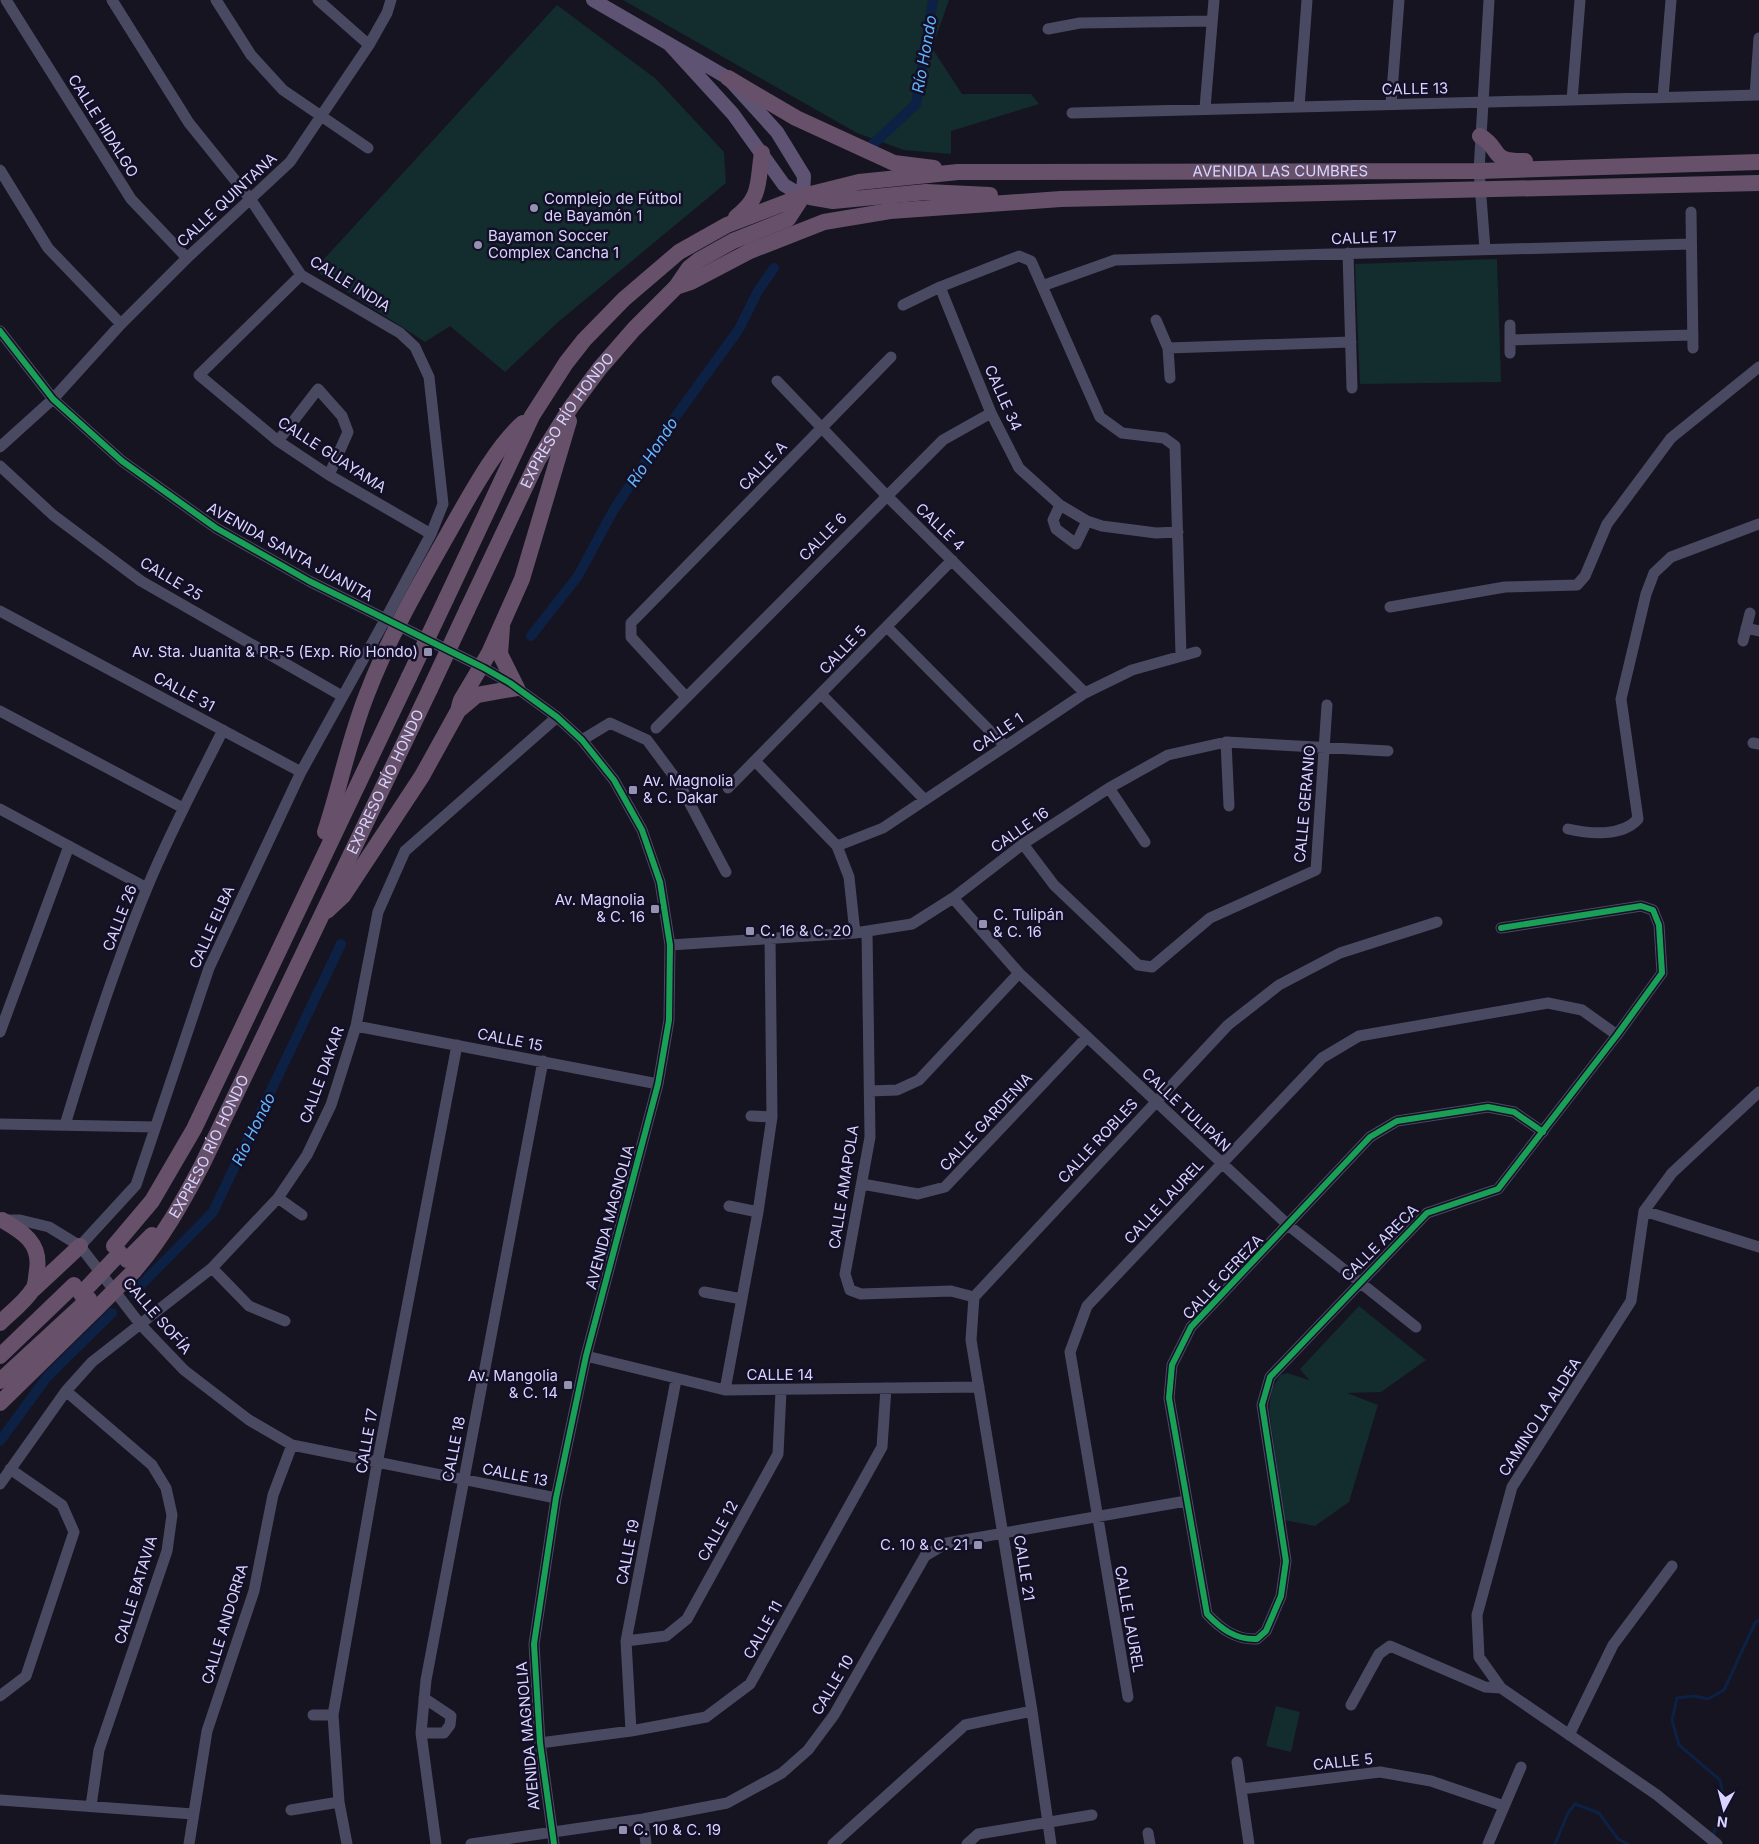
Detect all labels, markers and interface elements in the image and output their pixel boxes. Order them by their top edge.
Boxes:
water label: Río Hondo [907,14,941,94]
street label: CALLE HIDALGO [64,71,143,181]
street label: CALLE 13 [1382,78,1448,99]
street label: CALLE QUINTANA [173,148,281,251]
street label: AVENIDA LAS CUMBRES [1193,161,1368,181]
place label: Complejo de Fútbol de Bayamón 1 [544,189,682,225]
marker: Complejo de Fútbol de Bayamón 1 [528,202,540,214]
place label: Bayamon Soccer Complex Cancha 1 [488,226,619,262]
street label: CALLE 17 [1331,227,1397,248]
marker: Bayamon Soccer Complex Cancha 1 [472,239,484,251]
street label: CALLE INDIA [306,251,394,316]
street label: EXPRESO RÍO HONDO [516,348,618,491]
street label: CALLE 34 [981,362,1026,434]
street label: CALLE GUAYAMA [274,412,390,497]
water label: Río Hondo [622,414,682,490]
street label: CALLE A [734,437,791,494]
street label: AVENIDA SANTA JUANITA [204,498,377,605]
street label: CALLE 4 [912,499,969,555]
street label: CALLE 6 [795,509,851,565]
street label: CALLE 25 [137,553,206,605]
street label: CALLE 5 [815,621,870,678]
place label: Av. Sta. Juanita & PR-5 (Exp. Río Hondo) [132,642,418,661]
marker: Av. Sta. Juanita & PR-5 (Exp. Río Hondo) [422,646,434,658]
street label: CALLE 31 [150,668,218,716]
street label: EXPRESO RÍO HONDO [342,706,428,857]
street label: CALLE 1 [969,709,1027,756]
street label: CALLE GERANIO [1290,744,1319,864]
place label: Av. Magnolia & C. Dakar [643,771,733,807]
marker: Av. Magnolia & C. Dakar [627,784,639,796]
street label: CALLE 16 [987,803,1052,856]
street label: CALLE 26 [98,882,141,954]
street label: CALLE ELBA [185,882,238,971]
place label: Av. Magnolia & C. 16 [555,890,645,926]
marker: Av. Magnolia & C. 16 [649,903,661,915]
place label: C. Tulipán & C. 16 [993,905,1064,941]
marker: C. Tulipán & C. 16 [977,918,989,930]
place label: C. 16 & C. 20 [760,921,851,940]
marker: C. 16 & C. 20 [744,925,756,937]
street label: CALLE DAKAR [295,1023,348,1126]
street label: CALLE 15 [476,1024,545,1055]
street label: CALLE TULIPÁN [1138,1064,1235,1156]
street label: CALLE GARDENIA [935,1069,1036,1175]
street label: EXPRESO RÍO HONDO [164,1071,253,1222]
water label: Río Hondo [227,1089,279,1169]
street label: CALLE ROBLES [1053,1094,1142,1187]
street label: CALLE AMAPOLA [824,1124,863,1250]
street label: AVENIDA MAGNOLIA [581,1142,638,1291]
street label: CALLE LAUREL [1120,1156,1207,1248]
street label: CALLE ARECA [1337,1200,1422,1285]
street label: CALLE CEREZA [1178,1230,1267,1323]
street label: CALLE SOFÍA [119,1273,196,1358]
street label: CAMINO LA ALDEA [1494,1354,1585,1480]
street label: CALLE 14 [746,1365,814,1384]
place label: Av. Mangolia & C. 14 [468,1366,558,1402]
marker: Av. Mangolia & C. 14 [562,1379,574,1391]
street label: CALLE 17 [351,1407,382,1475]
street label: CALLE 18 [438,1414,469,1483]
street label: CALLE 13 [481,1459,550,1490]
street label: CALLE 12 [693,1497,742,1564]
street label: CALLE 19 [612,1517,643,1586]
street label: CALLE BATAVIA [110,1533,161,1646]
street label: CALLE 21 [1010,1534,1039,1602]
place label: C. 10 & C. 21 [880,1535,968,1554]
marker: C. 10 & C. 21 [972,1539,984,1551]
street label: CALLE ANDORRA [197,1561,252,1686]
street label: CALLE LAUREL [1111,1564,1148,1674]
street label: CALLE 11 [739,1597,786,1662]
street label: CALLE 10 [807,1651,858,1718]
street label: AVENIDA MAGNOLIA [512,1661,543,1811]
street label: CALLE 5 [1312,1749,1374,1774]
north arrow [1699,1784,1749,1834]
text: N [1716,1813,1729,1831]
place label: C. 10 & C. 19 [633,1820,721,1839]
marker: C. 10 & C. 19 [617,1824,629,1836]

